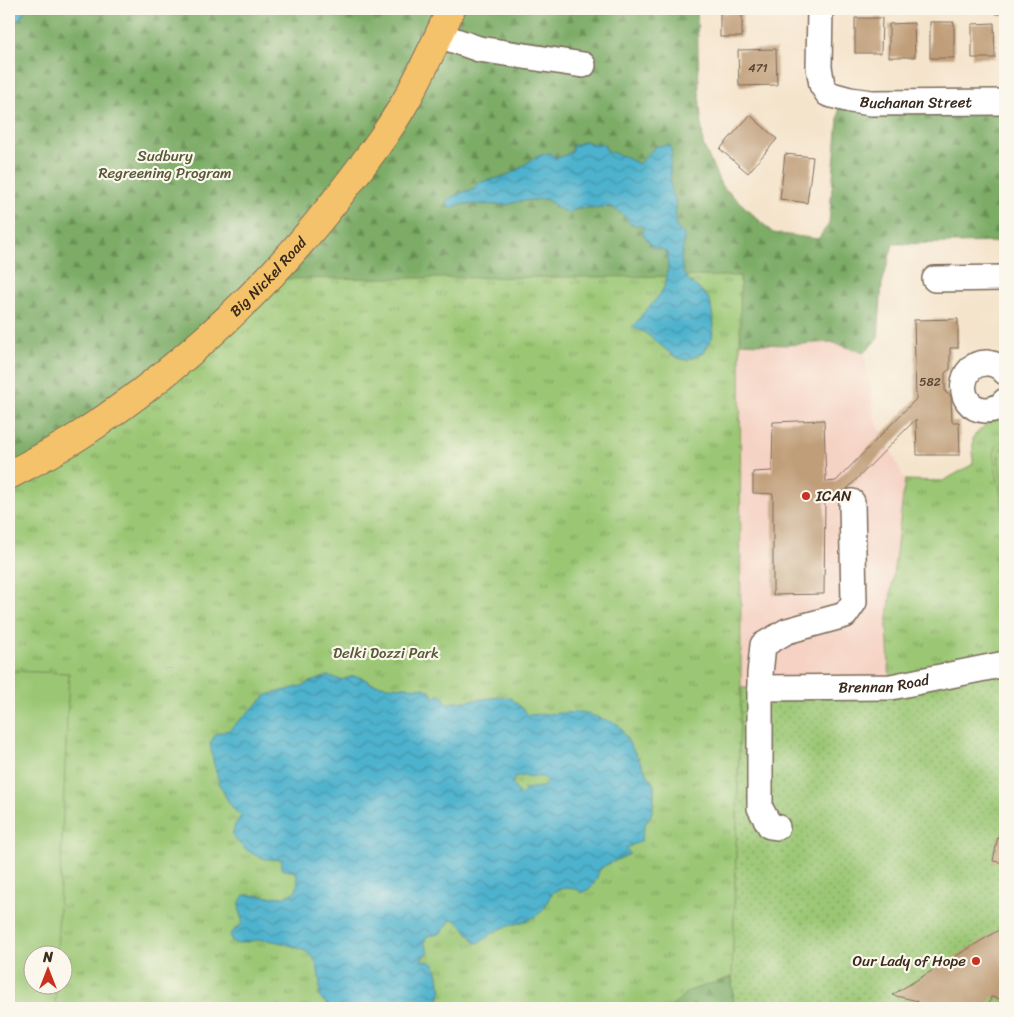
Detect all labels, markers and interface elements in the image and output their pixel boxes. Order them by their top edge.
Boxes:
house number: 471 [748,57,768,79]
street label: Buchanan Street [858,88,973,116]
park label: Sudbury Regreening Program [99,143,231,186]
street label: Big Nickel Road [224,230,314,323]
house number: 582 [919,371,941,393]
place label: ICAN [815,483,852,509]
marker: ICAN [800,490,812,502]
park label: Delki Dozzi Park [333,640,439,666]
street label: Brennan Road [838,666,932,700]
north arrow [22,944,72,994]
text: N [42,945,53,970]
place label: Our Lady of Hope [852,948,966,974]
marker: Our Lady of Hope [970,955,982,967]

